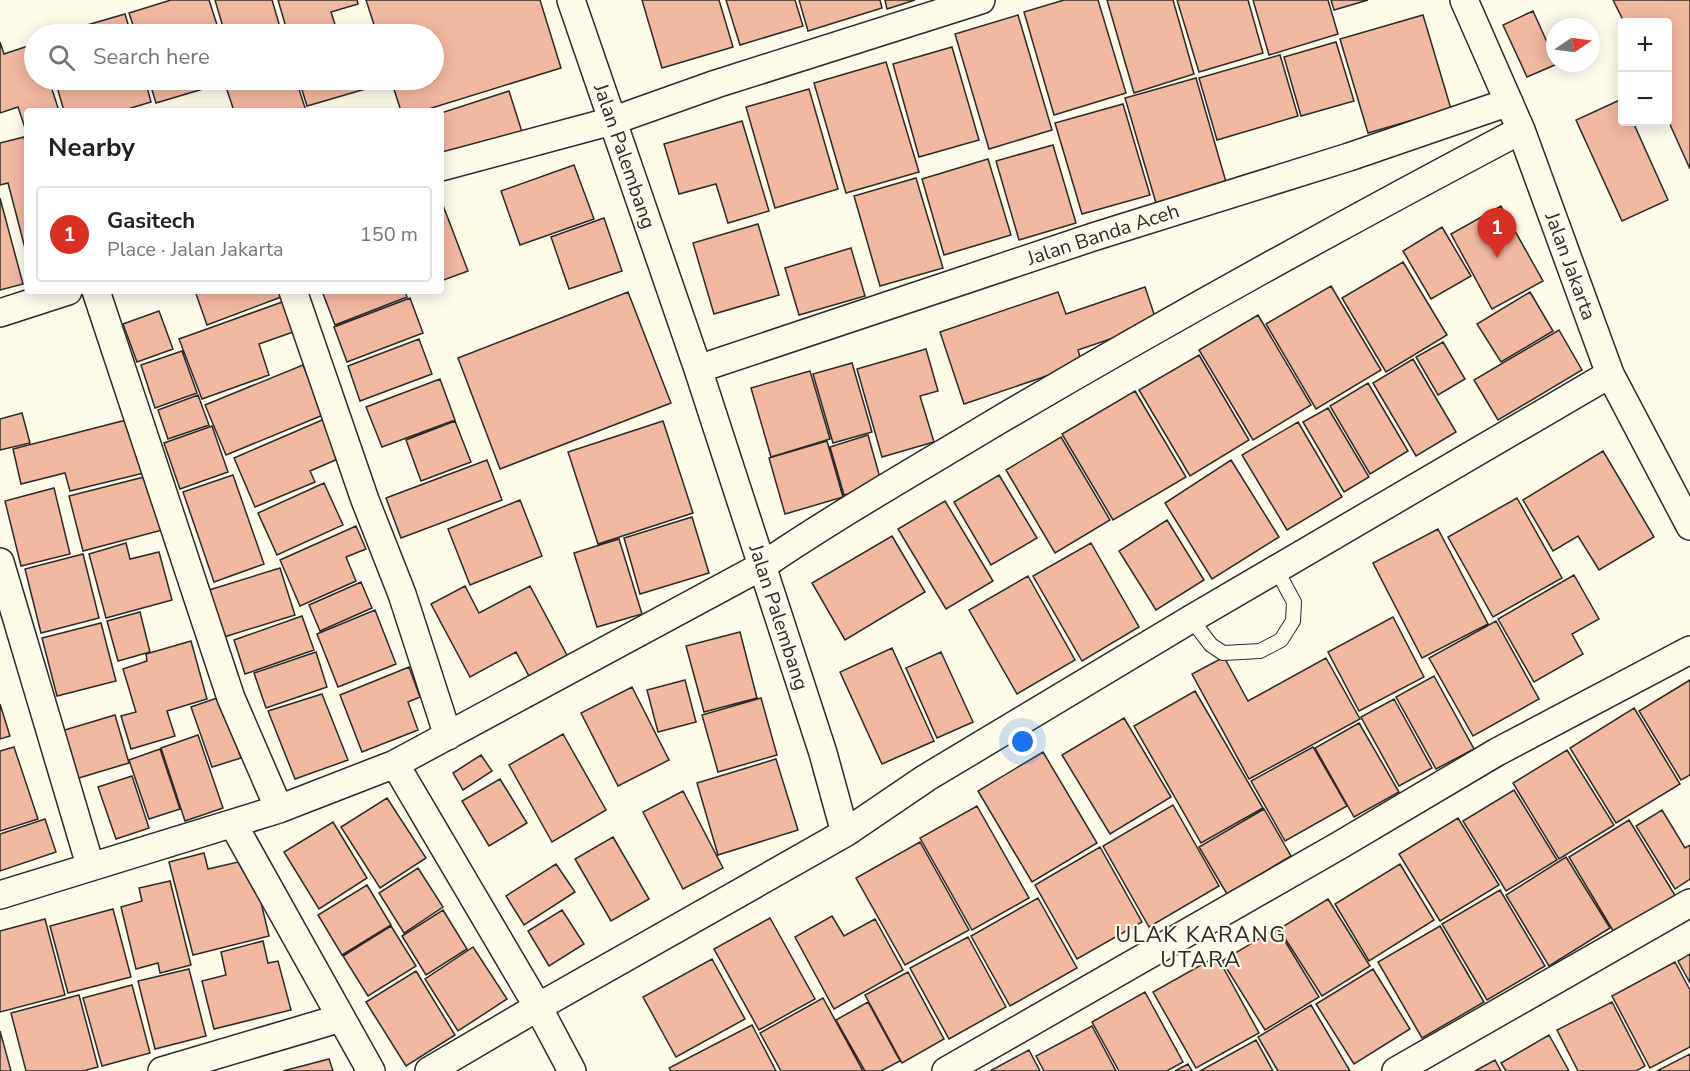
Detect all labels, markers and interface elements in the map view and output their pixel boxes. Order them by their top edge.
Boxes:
north arrow [1546,18,1600,72]
map controls [1618,18,1672,126]
button: + [1618,18,1672,72]
search box [24,24,444,90]
icon: search [45,41,78,74]
text: Search here [93,42,210,72]
button: − [1618,72,1672,126]
street label: Jalan Palembang [587,79,662,232]
text: Nearby [48,130,135,165]
street label: Jalan Banda Aceh [1023,197,1183,272]
text: Gasitech [107,206,195,236]
pin: 1 [1478,208,1516,258]
street label: Jalan Jakarta [1538,208,1603,324]
text: 1 [64,221,76,248]
text: 150 m [360,221,418,248]
text: Place · Jalan Jakarta [107,236,284,263]
street label: Jalan Palembang [742,540,815,694]
your location [1008,727,1037,756]
district label: ULAK KARANG UTARA [1115,920,1287,975]

